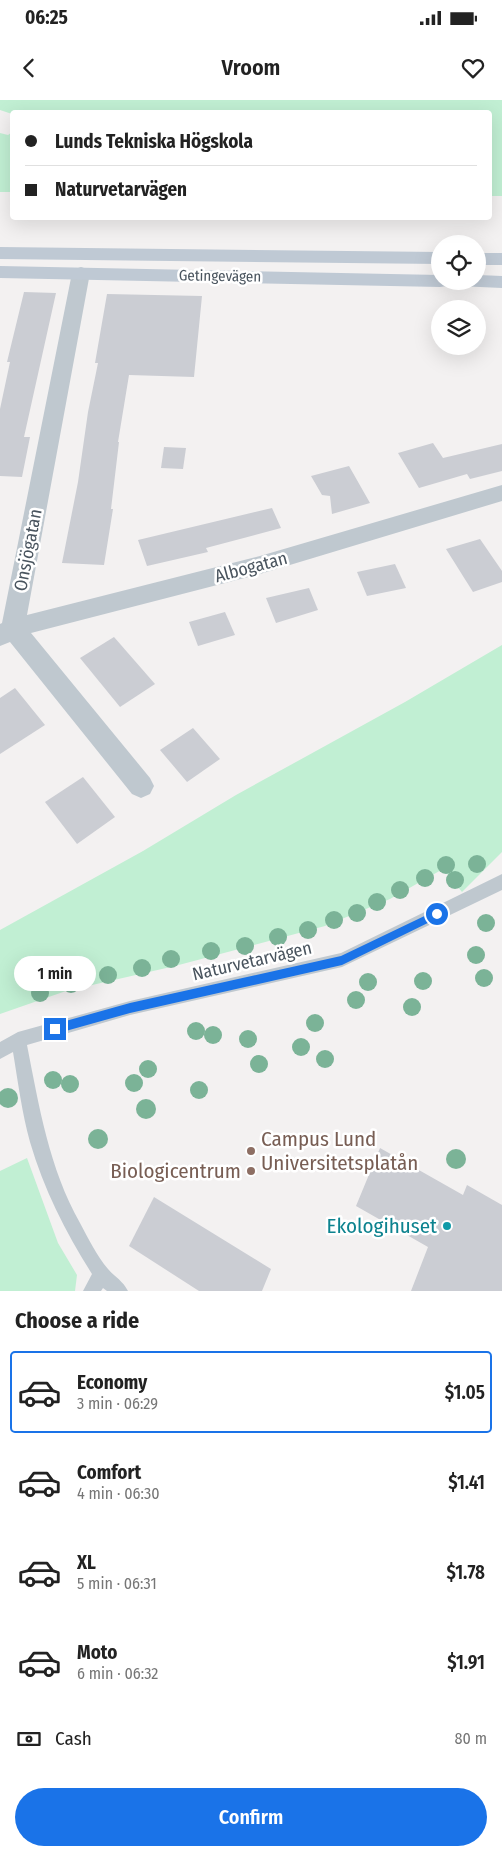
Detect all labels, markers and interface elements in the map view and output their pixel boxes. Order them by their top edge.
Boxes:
text: 06:25 [25,6,68,29]
icon: back [15,54,43,82]
text: Vroom [222,54,280,81]
icon: heart [459,54,487,82]
text: Lunds Tekniska Högskola [55,130,253,153]
text: Naturvetarvägen [55,178,187,201]
map controls [431,235,486,355]
button: locate [431,235,486,290]
street label: Getingevägen [179,266,261,286]
button: layers [431,300,486,355]
street label: Onsjögatan [9,507,47,593]
street label: Albogatan [212,547,290,587]
route start [426,903,448,925]
street label: Naturvetarvägen [190,937,314,985]
callout: 1 min [14,956,96,992]
text: 1 min [38,964,72,983]
route end [44,1018,66,1040]
place label: Campus Lund Universitetsplatån [261,1126,418,1176]
marker: Campus Lund Universitetsplatån [245,1145,257,1157]
place label: Biologicentrum [110,1158,241,1184]
marker: Biologicentrum [245,1165,257,1177]
place label: Ekologihuset [327,1213,437,1239]
marker: Ekologihuset [441,1220,453,1232]
text: Choose a ride [15,1307,139,1334]
icon: car [17,1370,62,1415]
text: Economy [77,1371,147,1394]
text: $1.05 [445,1381,485,1404]
text: 3 min · 06:29 [77,1394,158,1413]
icon: car [17,1460,62,1505]
text: Comfort [77,1461,141,1484]
text: $1.41 [448,1471,485,1494]
text: 4 min · 06:30 [77,1484,160,1503]
icon: car [17,1550,62,1595]
text: XL [77,1551,96,1574]
text: $1.78 [446,1561,485,1584]
text: 5 min · 06:31 [77,1574,157,1593]
icon: car [17,1640,62,1685]
text: Moto [77,1641,117,1664]
text: $1.91 [447,1651,485,1674]
text: 6 min · 06:32 [77,1664,158,1683]
icon: cash [15,1725,43,1753]
text: Cash [55,1727,92,1750]
text: 80 m [455,1729,487,1748]
button: Confirm [15,1788,487,1846]

